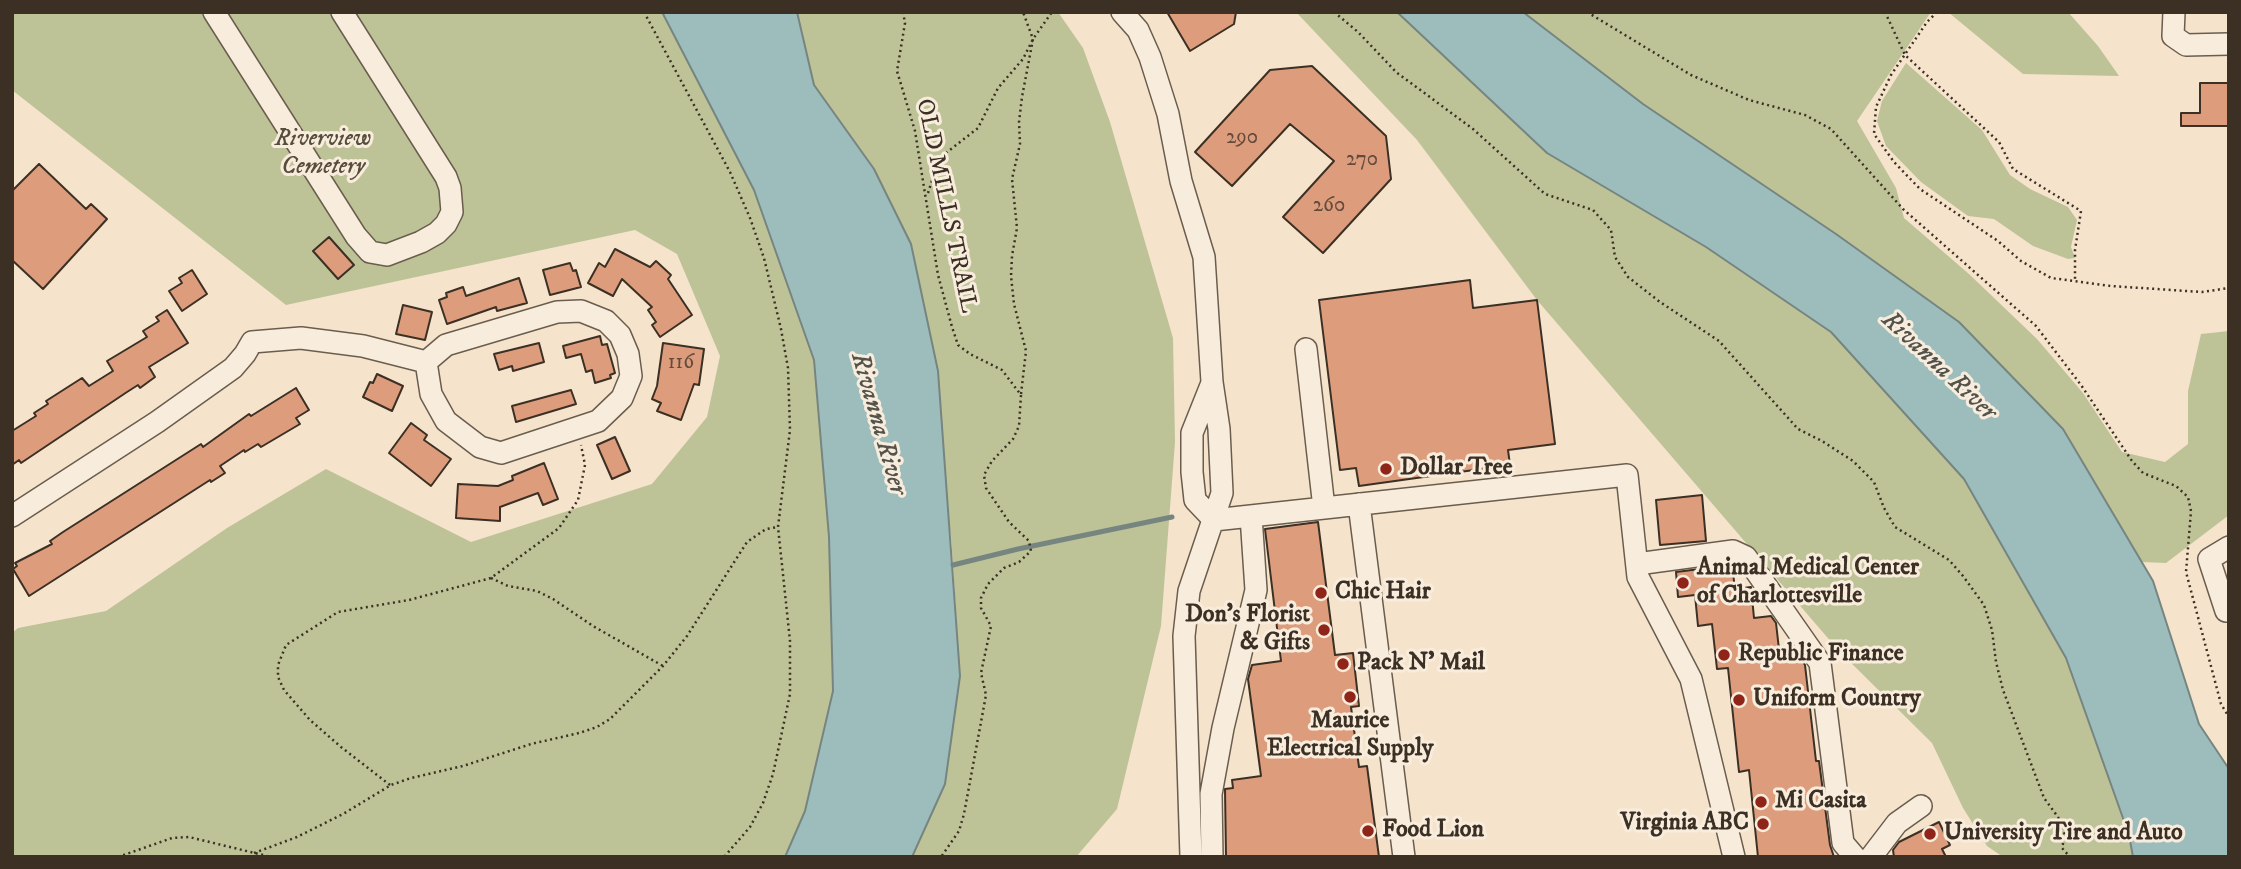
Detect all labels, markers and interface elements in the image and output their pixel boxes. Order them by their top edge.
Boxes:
street label: OLD MILLS TRAIL [908,96,982,316]
park label: Riverview Cemetery [275,126,371,182]
house number: 290 [1226,126,1258,152]
house number: 270 [1346,148,1378,174]
house number: 260 [1313,194,1345,220]
water label: Rivanna River [1874,306,2002,428]
water label: Rivanna River [842,349,912,499]
house number: 116 [668,351,694,377]
place label: Dollar Tree [1400,455,1513,483]
marker: Dollar Tree [1378,461,1394,477]
place label: Animal Medical Center of Charlottesville [1697,555,1919,611]
marker: Animal Medical Center of Charlottesville [1675,575,1691,591]
place label: Chic Hair [1335,579,1431,607]
marker: Chic Hair [1313,585,1329,601]
place label: Don's Florist & Gifts [1185,602,1310,658]
marker: Don's Florist & Gifts [1316,622,1332,638]
place label: Republic Finance [1738,641,1904,669]
marker: Republic Finance [1716,647,1732,663]
place label: Pack N’ Mail [1357,650,1485,678]
marker: Pack N’ Mail [1335,656,1351,672]
place label: Uniform Country [1753,686,1921,714]
marker: Maurice Electrical Supply [1342,689,1358,705]
marker: Uniform Country [1731,692,1747,708]
place label: Maurice Electrical Supply [1267,708,1433,764]
place label: Mi Casita [1775,788,1866,816]
marker: Mi Casita [1753,794,1769,810]
place label: Virginia ABC [1621,810,1749,838]
marker: Virginia ABC [1755,816,1771,832]
place label: Food Lion [1382,817,1484,845]
place label: University Tire and Auto [1944,820,2183,848]
marker: Food Lion [1360,823,1376,839]
marker: University Tire and Auto [1922,826,1938,842]

